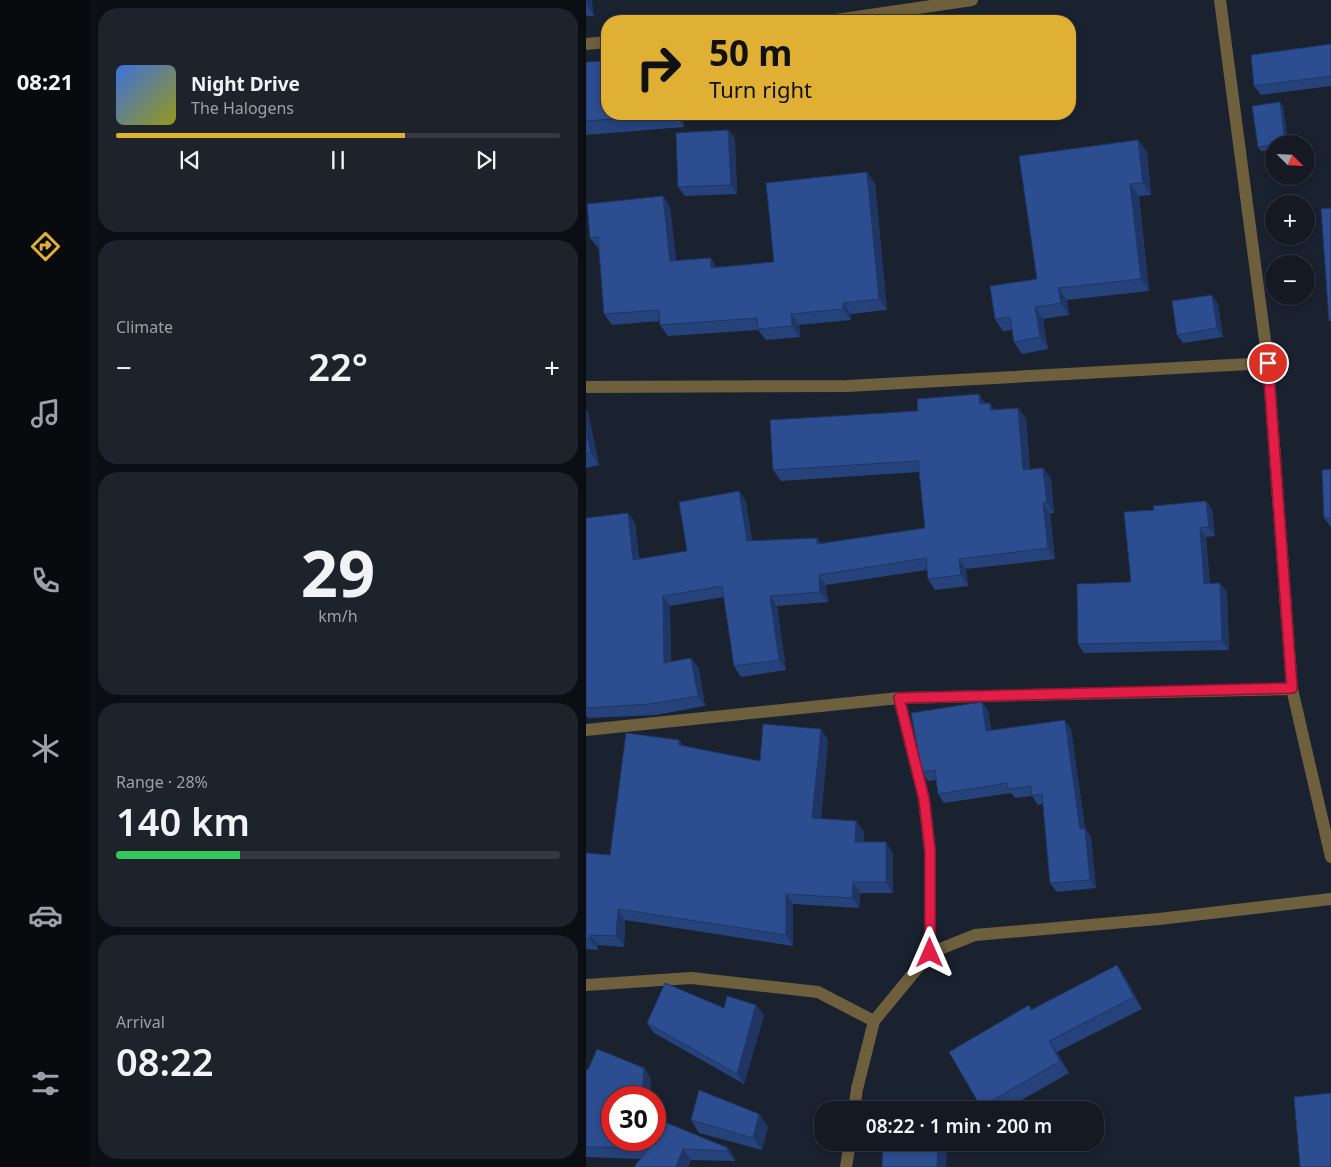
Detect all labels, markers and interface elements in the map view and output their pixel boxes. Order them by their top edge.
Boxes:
text: 50 m [709,29,792,76]
icon: right [626,35,691,100]
text: 08:21 [17,66,73,96]
text: Night Drive [191,71,300,97]
text: Turn right [709,74,812,104]
text: The Halogens [191,97,294,119]
north arrow [1265,135,1315,185]
map controls [1265,135,1315,305]
icon: previous [176,146,204,174]
icon: pause [324,146,352,174]
icon: next [472,146,500,174]
button: + [1265,195,1315,245]
icon: directions [28,229,63,264]
button: − [1265,255,1315,305]
text: Climate [116,316,173,338]
text: 22° [308,340,368,392]
pin [1247,342,1289,384]
text: − [116,348,132,386]
text: + [544,348,560,386]
icon: arrive [1254,349,1282,377]
icon: music [28,396,63,431]
text: 29 [301,528,375,616]
icon: phone [28,563,63,598]
text: km/h [318,605,358,627]
icon: climate [28,731,63,766]
text: Range · 28% [116,771,208,793]
text: 140 km [116,795,250,847]
icon: car [28,898,63,933]
position arrow [903,926,955,978]
text: Arrival [116,1011,165,1033]
text: 08:22 [116,1035,213,1087]
icon: filters [28,1066,63,1101]
speed limit sign: 30 [601,1086,666,1151]
text: 08:22 · 1 min · 200 m [866,1113,1052,1139]

